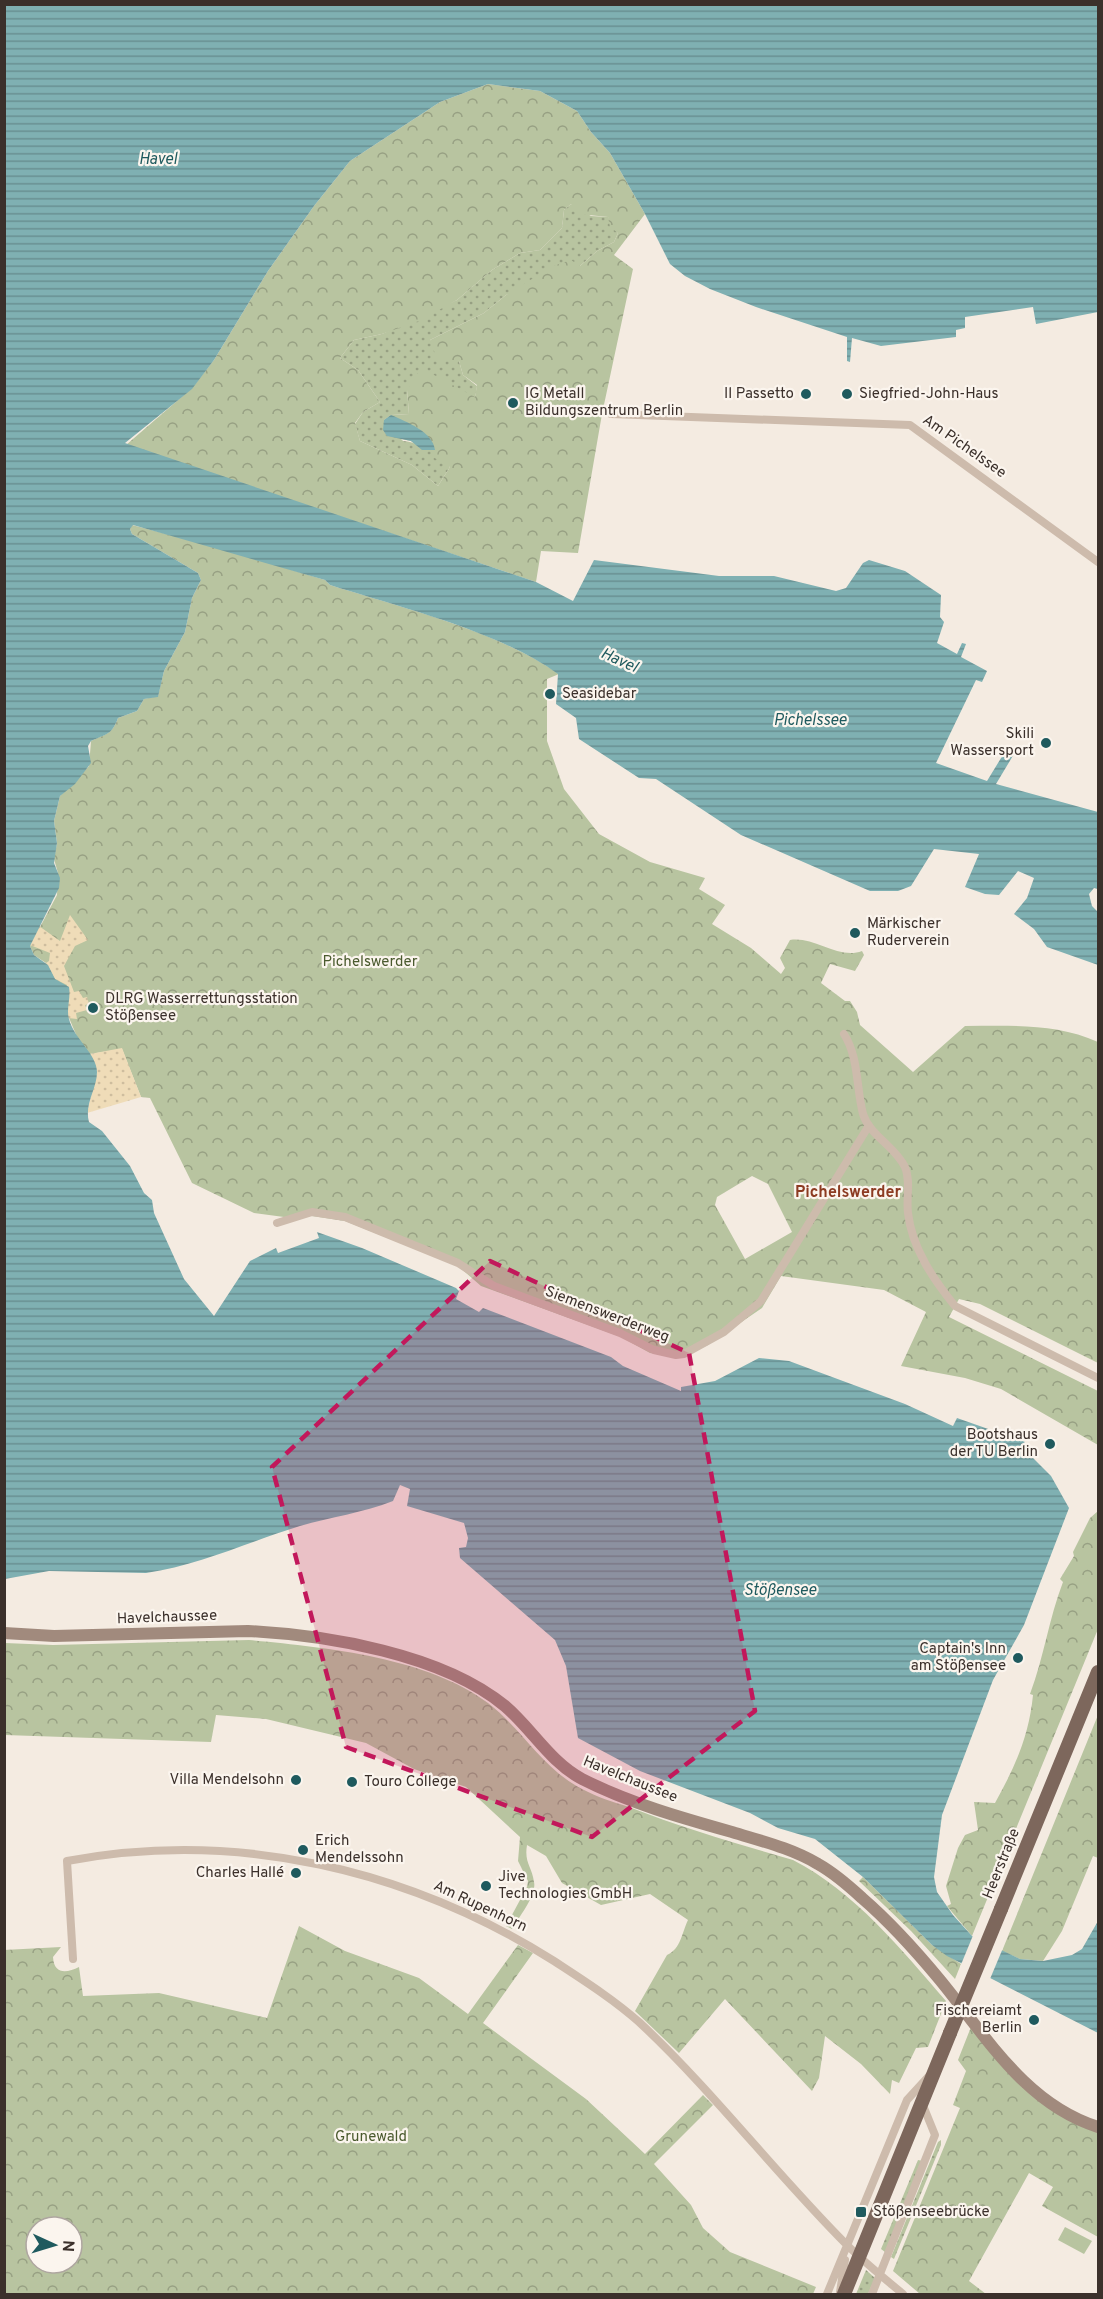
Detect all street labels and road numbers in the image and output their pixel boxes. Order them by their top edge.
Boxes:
street label: Am Pichelssee [918,411,1010,483]
street label: Siemenswerderweg [542,1283,672,1347]
street label: Havelchaussee [117,1607,217,1629]
street label: Havelchaussee [580,1752,680,1808]
street label: Heerstraße [979,1826,1025,1902]
street label: Am Rupenhorn [430,1877,530,1937]

